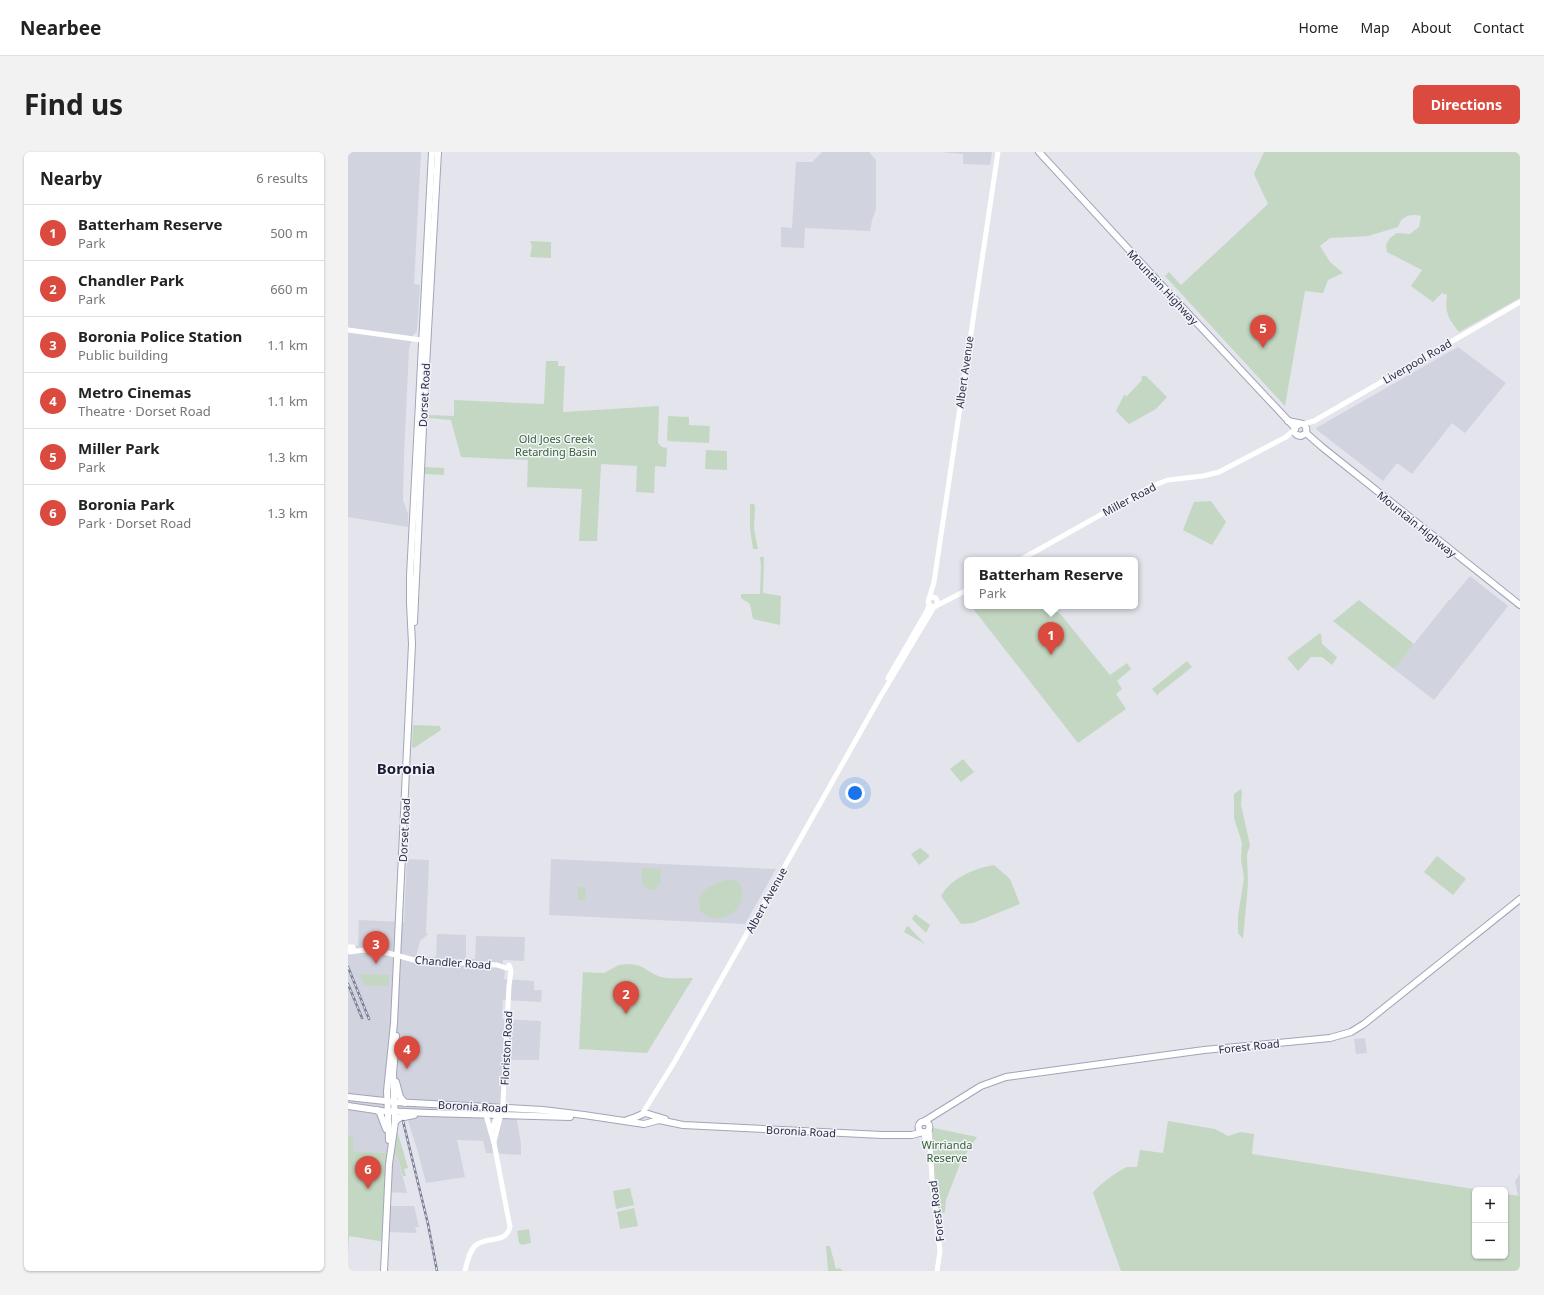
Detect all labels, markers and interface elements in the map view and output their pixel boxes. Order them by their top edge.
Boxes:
text: Nearbee [20,15,101,41]
text: Home [1299,18,1338,37]
text: Map [1360,18,1390,37]
text: About [1412,18,1451,37]
text: Contact [1473,18,1524,37]
text: Find us [24,85,123,123]
button: Directions [1413,85,1520,124]
text: Nearby [40,167,102,190]
text: 6 results [256,169,308,187]
text: Batterham Reserve [78,214,222,234]
text: 1 [49,224,57,242]
text: 500 m [270,224,308,242]
text: Park [78,234,105,252]
street label: Mountain Highway [1124,246,1202,328]
text: Chandler Park [78,270,184,290]
text: 2 [49,280,57,298]
text: 660 m [270,280,308,298]
text: Park [78,290,105,308]
pin: 5 [1250,315,1276,348]
text: Boronia Police Station [78,326,242,346]
street label: Albert Avenue [952,335,976,409]
street label: Liverpool Road [1380,335,1454,387]
text: 3 [49,336,57,354]
text: 1.1 km [267,336,308,354]
text: Public building [78,346,168,364]
street label: Dorset Road [415,363,433,427]
text: Metro Cinemas [78,382,191,402]
text: 4 [49,392,57,410]
text: 1.1 km [267,392,308,410]
text: Theatre · Dorset Road [78,402,211,420]
park label: Old Joes Creek Retarding Basin [515,431,597,459]
text: Miller Park [78,438,159,458]
text: 5 [49,448,57,466]
text: 1.3 km [267,448,308,466]
text: Park [78,458,105,476]
street label: Miller Road [1100,479,1158,519]
street label: Mountain Highway [1374,487,1460,561]
text: Boronia Park [78,494,175,514]
text: 6 [49,504,57,522]
text: 1.3 km [267,504,308,522]
text: Park · Dorset Road [78,514,191,532]
popup [964,557,1138,609]
text: Batterham Reserve [979,564,1123,584]
text: Park [979,584,1006,602]
pin: 1 [1038,622,1064,655]
district label: Boronia [377,758,435,778]
your location [845,783,865,803]
street label: Dorset Road [395,798,413,862]
street label: Albert Avenue [742,865,790,935]
pin: 3 [363,931,389,964]
street label: Chandler Road [414,952,492,972]
pin: 2 [613,981,639,1014]
street label: Floriston Road [497,1010,515,1086]
street label: Forest Road [1218,1035,1280,1057]
pin: 4 [394,1036,420,1069]
street label: Boronia Road [438,1097,508,1115]
street label: Boronia Road [766,1122,836,1140]
park label: Wirrianda Reserve [922,1137,972,1165]
pin: 6 [355,1156,381,1189]
street label: Forest Road [925,1180,947,1242]
map controls [1472,1187,1508,1259]
button: + [1472,1187,1508,1223]
button: − [1472,1223,1508,1259]

